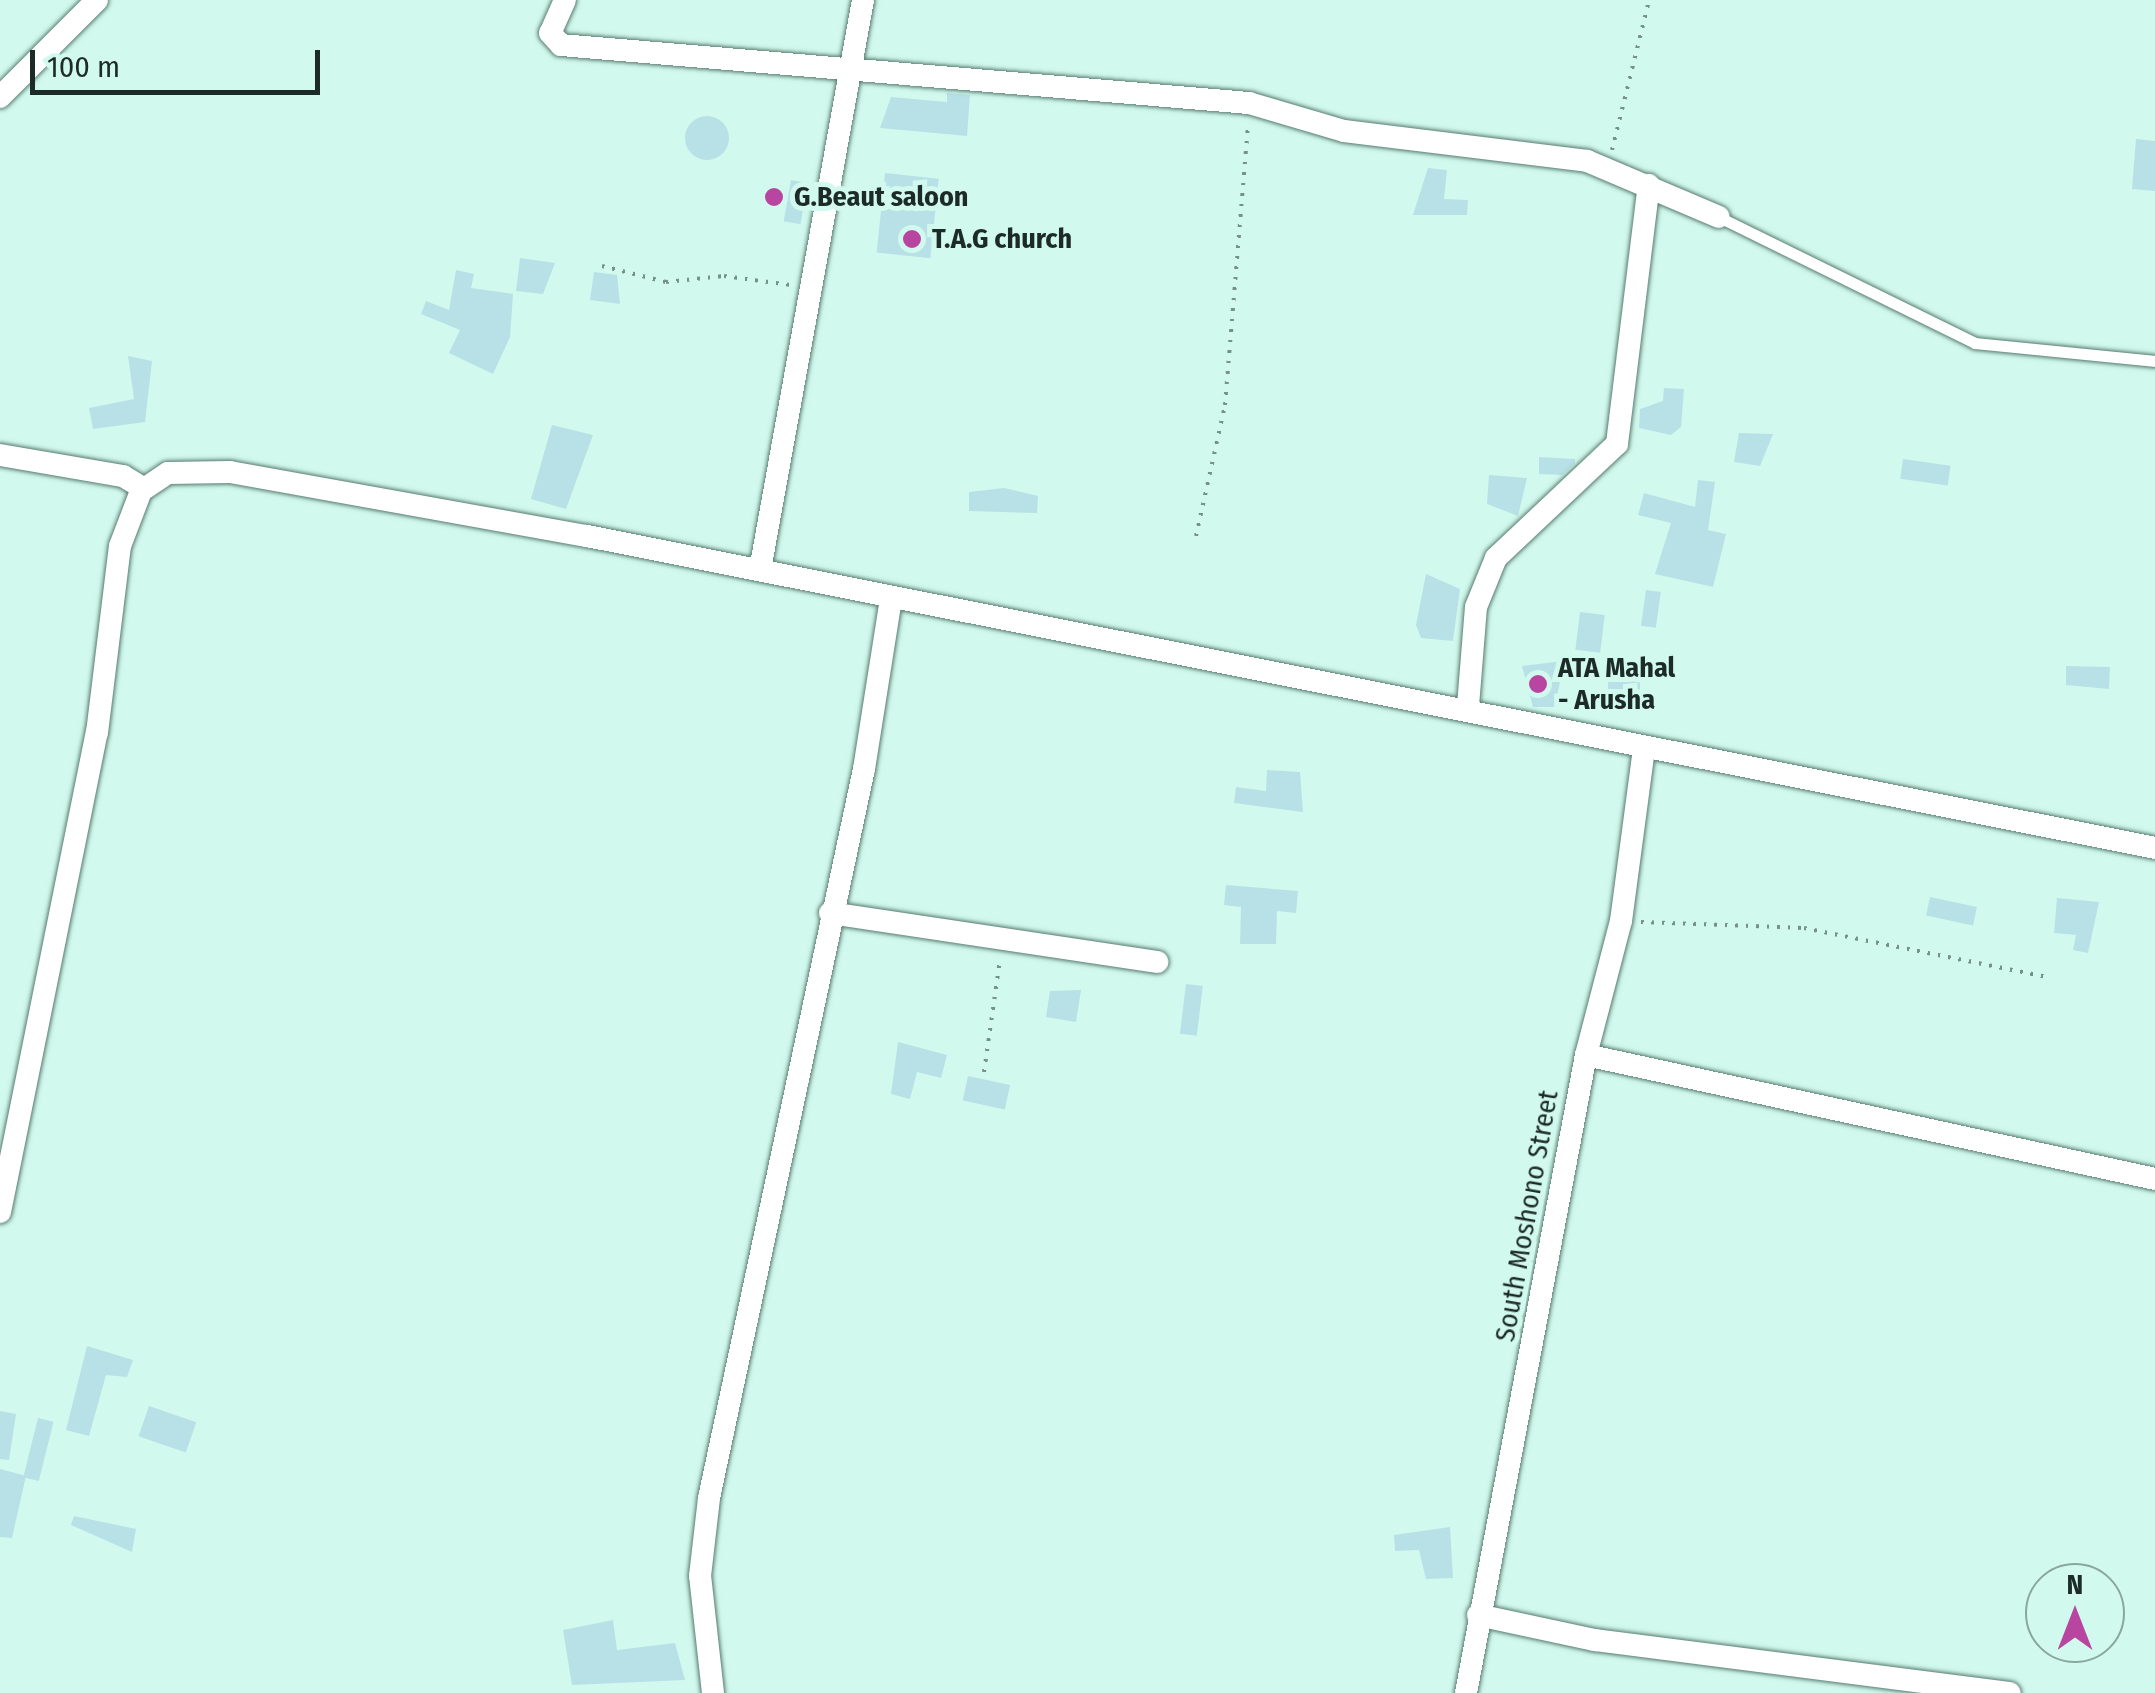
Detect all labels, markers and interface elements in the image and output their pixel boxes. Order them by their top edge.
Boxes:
scale bar [35,30,325,92]
text: 100 m [47,49,120,85]
place label: G.Beaut saloon [794,180,969,214]
marker: G.Beaut saloon [763,186,785,208]
place label: T.A.G church [932,222,1072,256]
marker: T.A.G church [901,228,923,250]
place label: ATA Mahal - Arusha [1558,651,1675,717]
marker: ATA Mahal - Arusha [1527,673,1549,695]
street label: South Moshono Street [1488,1088,1566,1344]
north arrow [2025,1563,2125,1663]
text: N [2067,1568,2083,1601]

